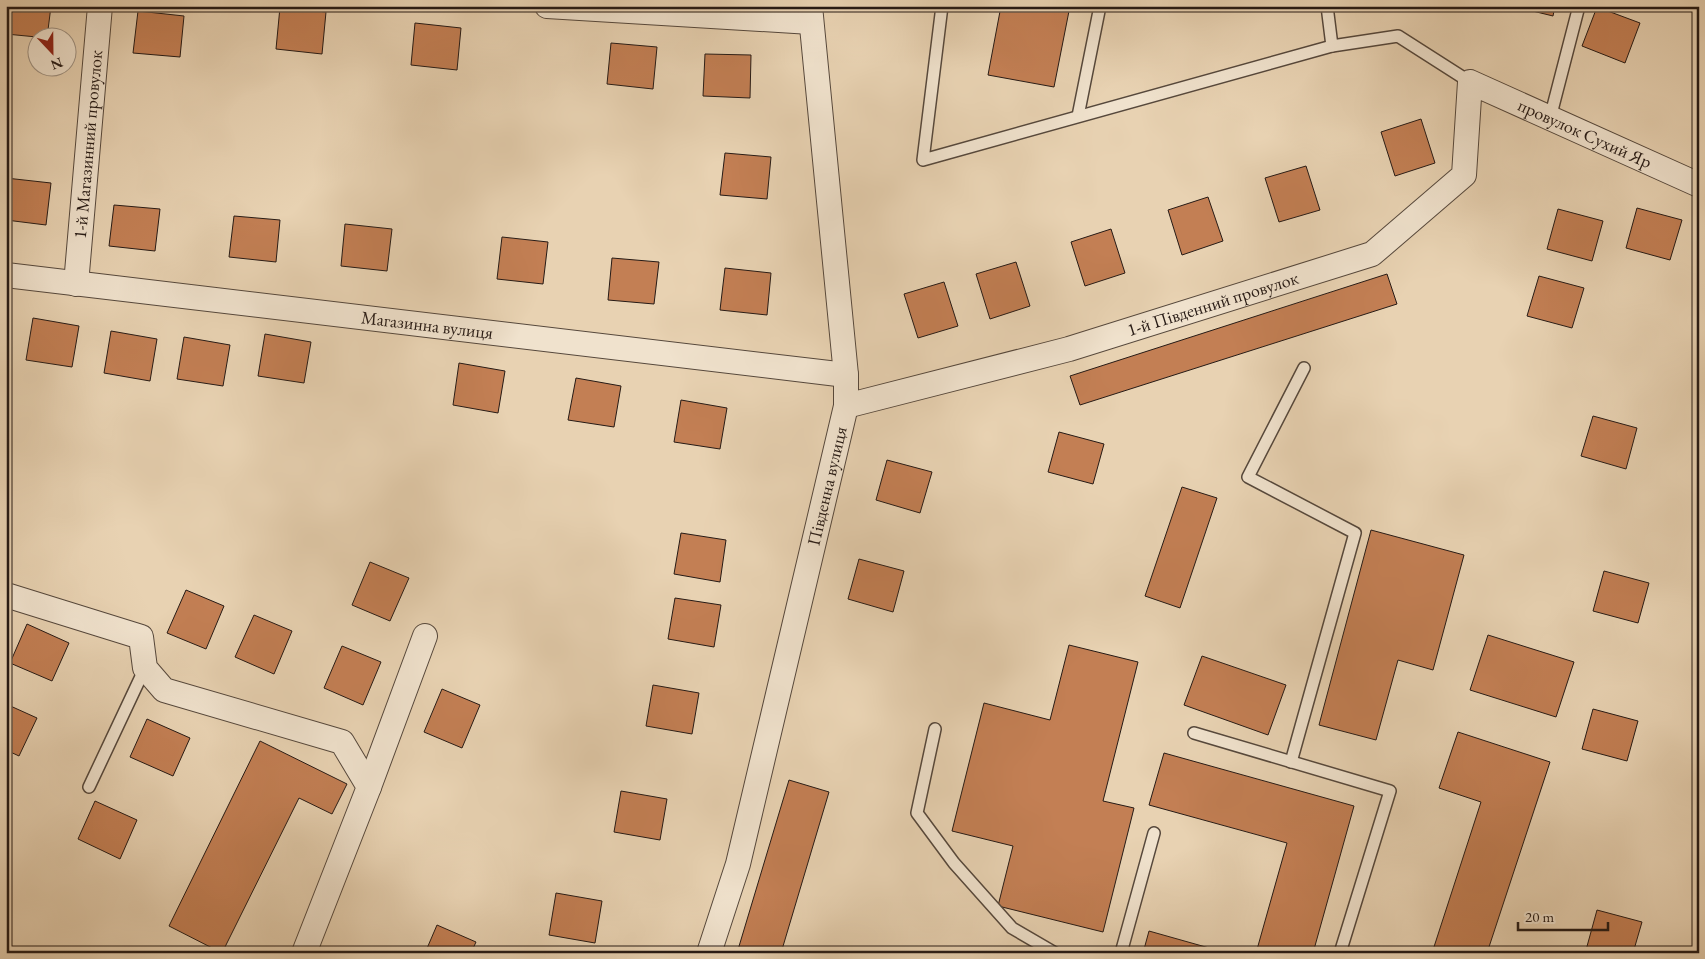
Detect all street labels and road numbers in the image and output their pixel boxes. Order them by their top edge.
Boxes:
street label: 1-й Магазинний провулок [68,49,107,240]
street label: провулок Сухий Яр [1514,93,1656,173]
street label: 1-й Південний провулок [1124,266,1302,341]
street label: Магазинна вулиця [360,305,494,344]
street label: Південна вулиця [801,424,852,548]

